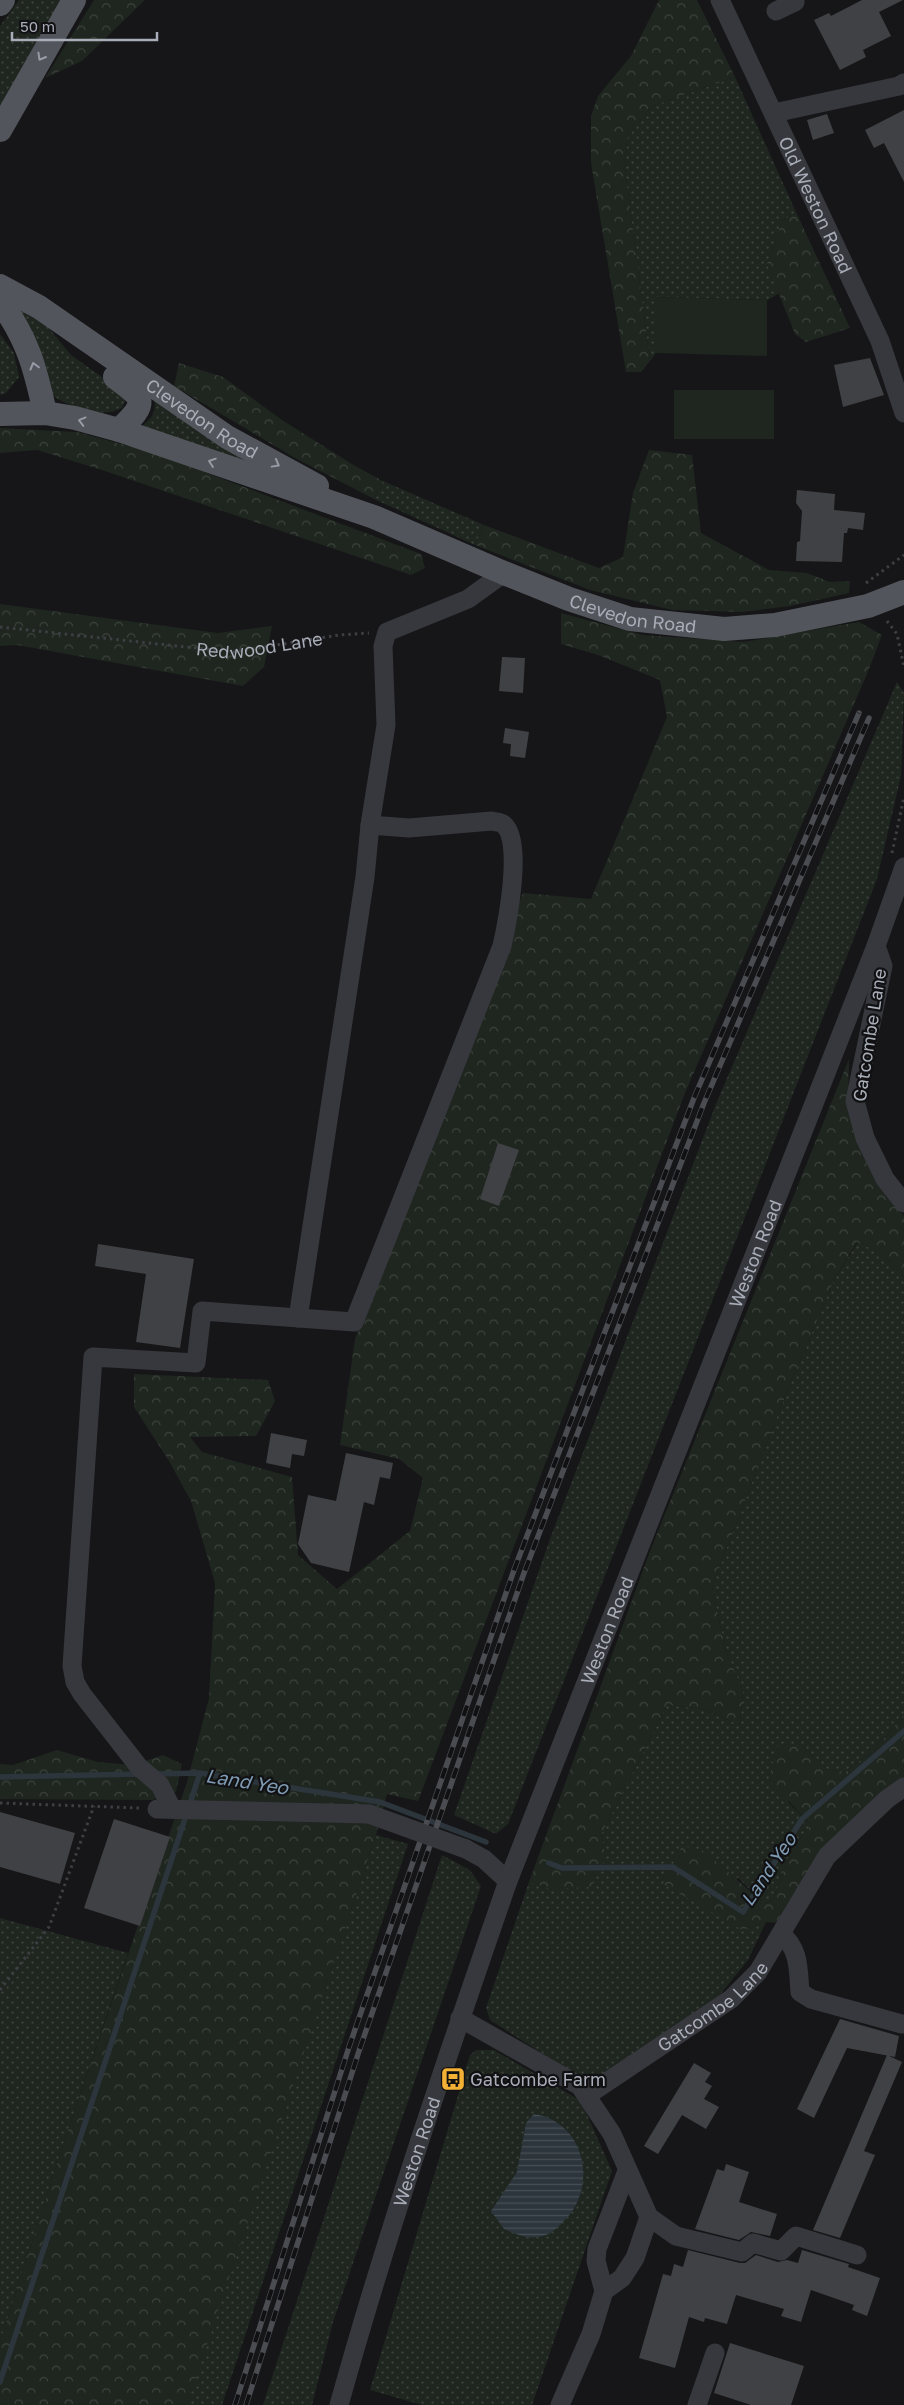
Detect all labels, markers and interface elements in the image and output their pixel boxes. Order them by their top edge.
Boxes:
scale bar [12,10,158,42]
text: 50 m [20,17,55,35]
one-way arrow [38,52,48,61]
street label: Old Weston Road [774,133,858,277]
one-way arrow [29,362,40,370]
street label: Clevedon Road [142,374,262,463]
one-way arrow [79,416,87,426]
one-way arrow [208,457,216,467]
one-way arrow [271,457,280,467]
street label: Clevedon Road [567,589,697,637]
street label: Redwood Lane [195,627,324,663]
street label: Gatcombe Lane [848,967,890,1103]
street label: Weston Road [724,1196,786,1311]
street label: Weston Road [575,1573,638,1688]
water label: Land Yeo [204,1763,291,1799]
water label: Land Yeo [735,1827,802,1910]
street label: Gatcombe Lane [653,1958,773,2056]
bus stop icon: Gatcombe Farm [440,2066,466,2092]
place label: Gatcombe Farm [470,2068,606,2090]
street label: Weston Road [388,2094,445,2209]

